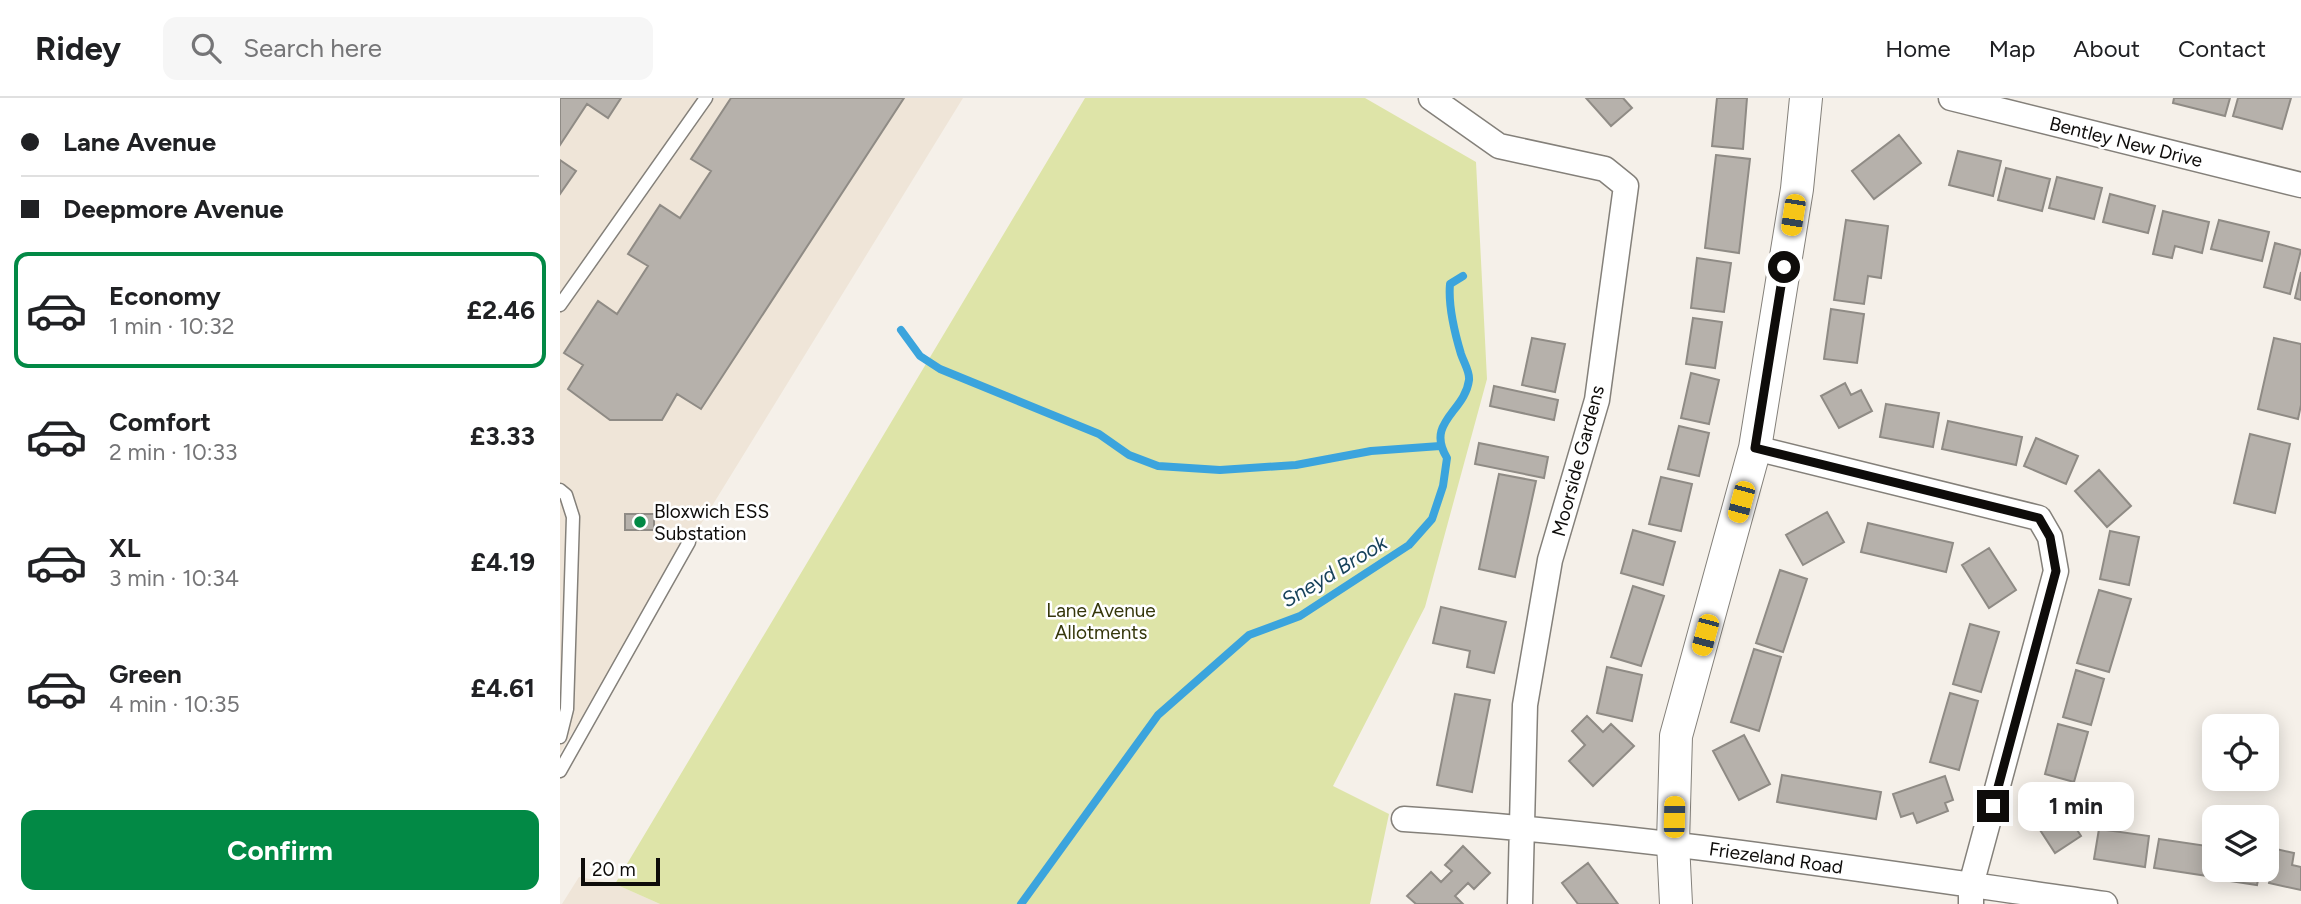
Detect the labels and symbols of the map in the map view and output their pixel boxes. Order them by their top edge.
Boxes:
street label: Bentley New Drive [2047,112,2205,172]
car [1780,193,1807,237]
route start [1768,251,1800,283]
street label: Moorside Gardens [1547,383,1609,539]
car [1726,479,1757,525]
place label: Bloxwich ESS Substation [654,500,769,545]
marker: Bloxwich ESS Substation [632,514,648,530]
water label: Sneyd Brook [1277,529,1392,612]
park label: Lane Avenue Allotments [1046,599,1156,644]
car [1690,612,1721,658]
callout: 1 min [2018,782,2133,830]
route end [1977,790,2009,822]
car [1664,796,1685,838]
street label: Friezeland Road [1708,837,1844,879]
scale bar [581,855,660,887]

